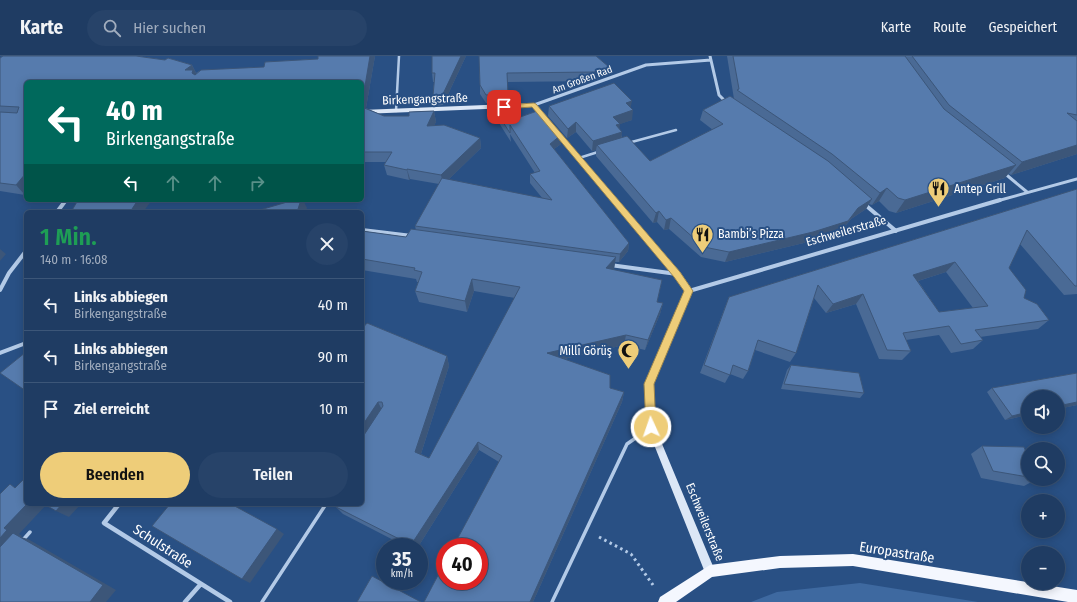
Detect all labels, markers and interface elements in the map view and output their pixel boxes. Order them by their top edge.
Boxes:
search box [87,10,367,46]
text: Karte [20,16,63,39]
icon: search [101,17,123,39]
text: Hier suchen [133,19,206,37]
text: Karte [881,19,911,36]
text: Route [933,19,966,36]
text: Gespeichert [988,19,1057,36]
street label: Am Großen Rad [551,64,614,96]
pin [487,90,521,124]
street label: Birkengangstraße [382,91,468,107]
text: 40 m [106,94,163,127]
icon: left [40,96,92,148]
icon: arrive [493,96,515,118]
text: Birkengangstraße [106,128,235,150]
icon: left [120,172,142,194]
icon: ahead [162,172,184,194]
icon: ahead [204,172,226,194]
icon: right [246,172,268,194]
restaurant icon: Antep Grill [926,176,952,209]
place label: Antep Grill [954,182,1006,196]
street label: Eschweilerstraße [804,213,888,249]
restaurant icon: Bambi’s Pizza [690,221,716,254]
text: 1 Min. [40,223,97,251]
button: close [306,223,348,265]
place label: Bambi’s Pizza [718,227,784,241]
text: 140 m · 16:08 [40,252,108,267]
text: Links abbiegen [74,288,168,306]
icon: left [40,294,62,316]
text: 40 m [318,296,348,314]
text: Birkengangstraße [74,306,167,321]
mosque icon: Millî Görüş [615,338,641,371]
text: Links abbiegen [74,340,168,358]
place label: Millî Görüş [559,344,612,358]
icon: left [40,346,62,368]
text: 90 m [318,348,348,366]
text: Birkengangstraße [74,358,167,373]
map controls [1021,390,1065,590]
button: sound [1021,390,1065,434]
icon: arrive [40,398,62,420]
text: Ziel erreicht [74,400,149,418]
text: 10 m [319,400,348,418]
position arrow [630,406,672,448]
button: search [1021,442,1065,486]
button: Beenden [40,452,190,498]
button: Teilen [198,452,348,498]
street label: Eschweilerstraße [683,481,727,563]
button: + [1021,494,1065,538]
street label: Schulstraße [130,521,196,572]
speed limit sign: 40 [436,538,488,590]
street label: Europastraße [858,538,936,567]
button: − [1021,546,1065,590]
text: 35 [392,547,412,571]
text: km/h [391,568,413,580]

